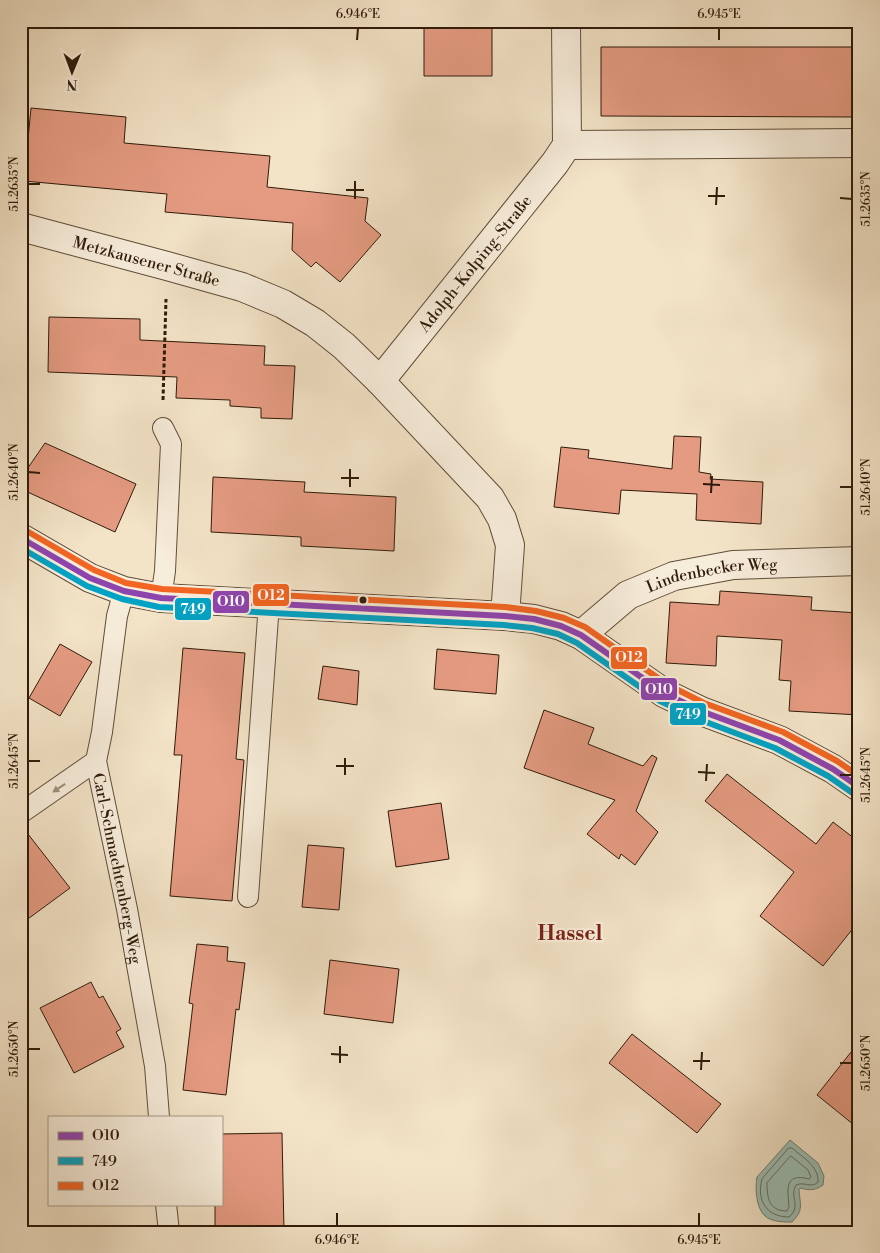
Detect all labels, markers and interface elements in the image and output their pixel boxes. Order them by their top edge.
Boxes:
text: 6.946°E [336,7,380,22]
text: 6.945°E [697,7,741,22]
north arrow [48,48,98,98]
text: N [66,75,77,93]
text: 51.2635°N [7,156,22,212]
text: 51.2635°N [859,171,874,227]
street label: Adolph-Kolping-Straße [414,191,536,337]
street label: Metzkausener Straße [71,232,222,291]
text: 51.2640°N [7,443,22,501]
text: 51.2640°N [859,458,874,516]
street label: Lindenbecker Weg [643,555,778,597]
line badge: O12 [252,583,290,607]
text: O12 [257,587,285,605]
line badge: O10 [212,590,250,614]
text: O10 [217,593,245,611]
unlabelled marker [358,595,368,605]
line badge: 749 [174,597,212,621]
text: 749 [180,601,206,619]
line badge: O12 [610,646,648,670]
text: O12 [615,649,643,667]
line badge: O10 [640,677,678,701]
text: O10 [645,681,673,699]
line badge: 749 [669,702,707,726]
text: 749 [675,706,701,724]
text: 51.2645°N [7,733,22,789]
text: 51.2645°N [859,747,874,803]
street label: Carl-Schmachtenberg-Weg [88,771,146,966]
one-way arrow [52,783,66,793]
district label: Hassel [538,921,603,947]
text: 51.2650°N [7,1021,22,1077]
text: 51.2650°N [859,1035,874,1091]
legend [48,1116,222,1206]
text: O10 [92,1126,120,1145]
text: 749 [92,1152,117,1171]
text: O12 [92,1176,119,1195]
text: 6.946°E [315,1233,359,1248]
text: 6.945°E [677,1233,721,1248]

